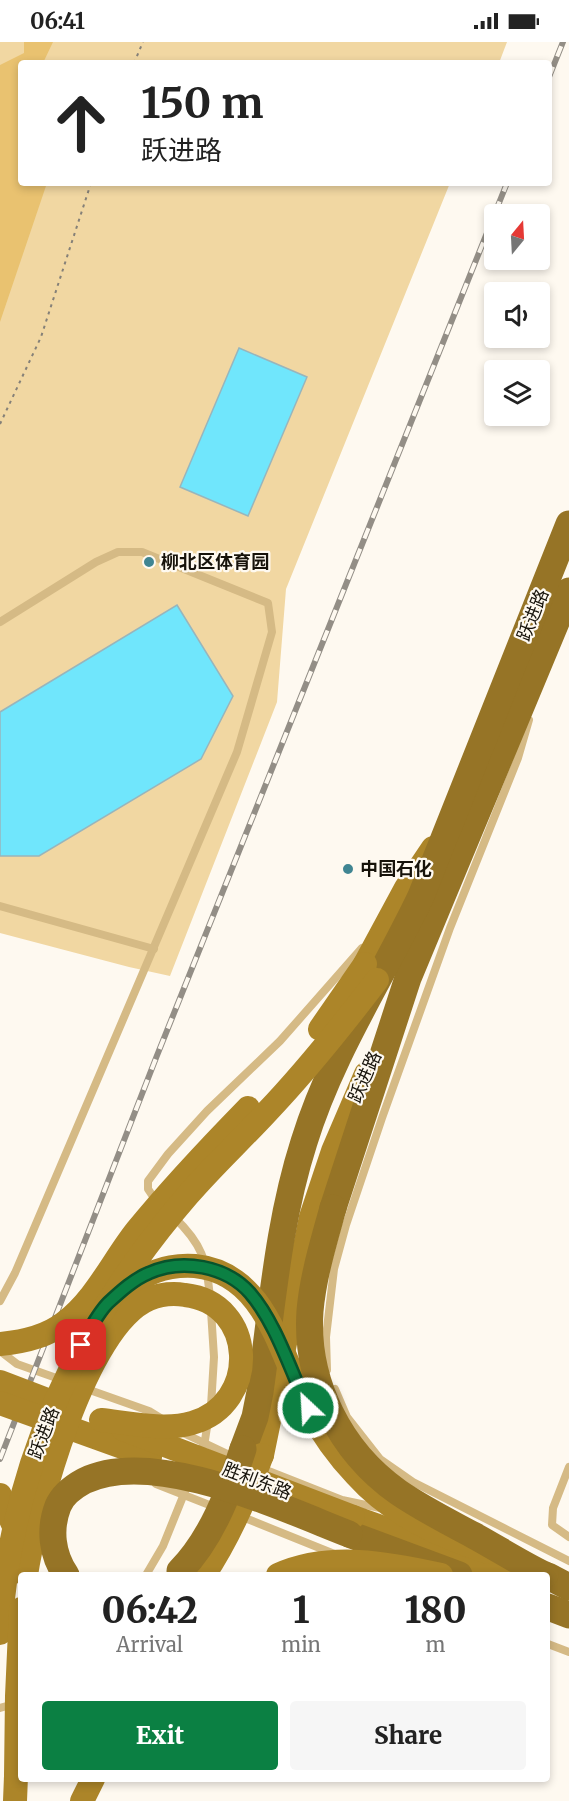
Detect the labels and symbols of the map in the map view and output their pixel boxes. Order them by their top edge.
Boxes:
north arrow [484,204,550,270]
place label: 柳北区体育园 [161,550,269,573]
marker: 柳北区体育园 [142,555,156,569]
street label: 跃进路 [512,585,553,644]
place label: 中国石化 [360,857,432,880]
marker: 中国石化 [341,862,355,876]
street label: 跃进路 [343,1047,386,1106]
pin [55,1319,106,1370]
position arrow [276,1376,340,1440]
street label: 跃进路 [23,1403,64,1462]
street label: 胜利东路 [219,1457,295,1504]

